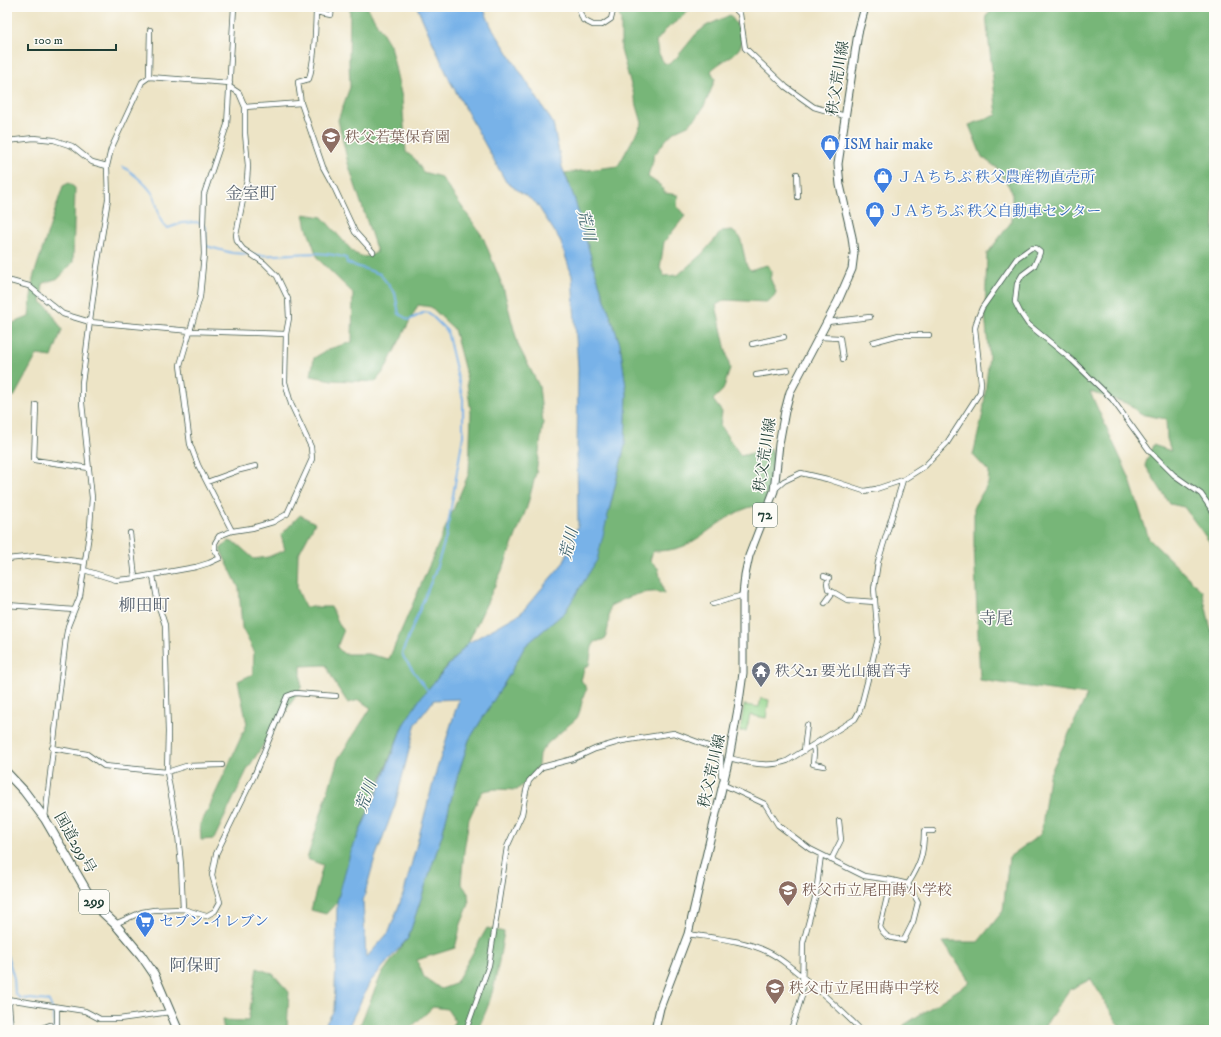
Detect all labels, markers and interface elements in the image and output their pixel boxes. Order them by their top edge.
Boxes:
scale bar [28,26,116,52]
text: 100 m [34,33,63,48]
street label: 秩父荒川線 [823,39,853,117]
school or university icon: 秩父若葉保育園 [320,126,342,154]
place label: 秩父若葉保育園 [345,128,450,147]
shop icon: ISM hair make [819,133,841,161]
place label: ISM hair make [844,135,933,154]
shop icon: ＪＡちちぶ 秩父農産物直売所 [872,166,894,194]
place label: ＪＡちちぶ 秩父農産物直売所 [897,168,1095,187]
district label: 金室町 [226,183,277,205]
shop icon: ＪＡちちぶ 秩父自動車センター [864,200,886,228]
place label: ＪＡちちぶ 秩父自動車センター [889,202,1102,221]
water label: 荒川 [573,207,600,245]
street label: 秩父荒川線 [750,416,780,494]
road number: 72 [753,503,777,527]
water label: 荒川 [555,524,583,562]
district label: 柳田町 [119,595,170,617]
district label: 寺尾 [979,608,1013,630]
temple icon: 秩父21 要光山観音寺 [750,660,772,688]
place label: 秩父21 要光山観音寺 [775,662,911,681]
street label: 秩父荒川線 [694,732,730,810]
water label: 荒川 [351,776,382,814]
street label: 国道299号 [50,809,100,877]
school or university icon: 秩父市立尾田蒔小学校 [777,879,799,907]
place label: 秩父市立尾田蒔小学校 [802,881,952,900]
road number: 299 [79,890,109,914]
supermarket icon: セブン-イレブン [134,910,156,938]
place label: セブン-イレブン [159,912,269,931]
district label: 阿保町 [170,955,221,977]
school or university icon: 秩父市立尾田蒔中学校 [764,977,786,1005]
place label: 秩父市立尾田蒔中学校 [789,979,939,998]

